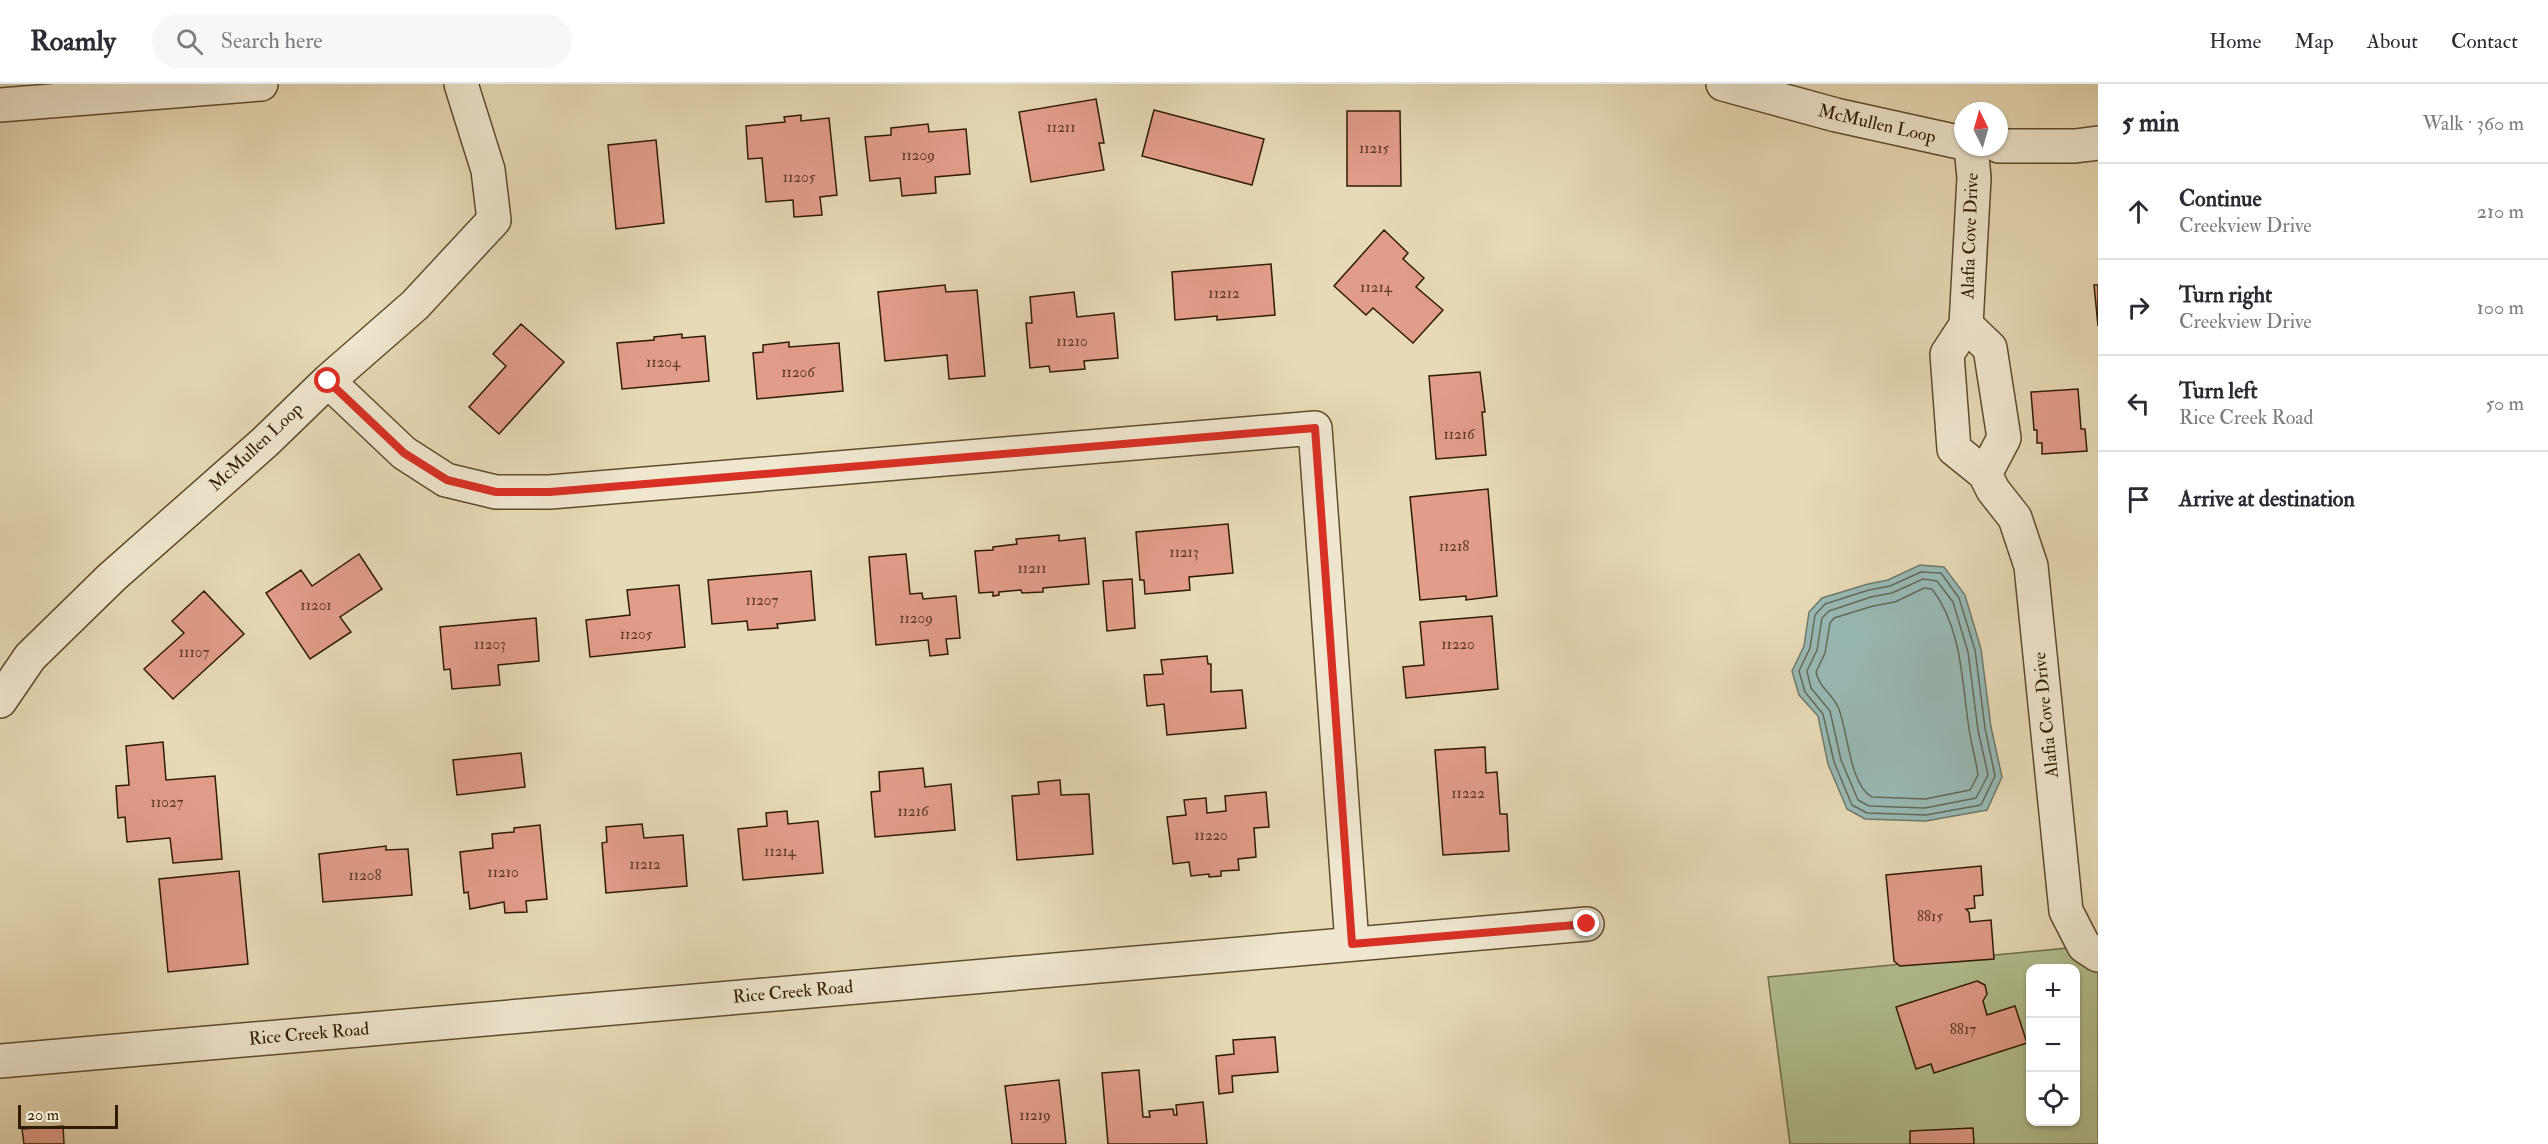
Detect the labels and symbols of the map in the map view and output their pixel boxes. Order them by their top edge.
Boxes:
street label: McMullen Loop [1816,99,1938,149]
north arrow [1954,102,2008,156]
house number: 11211 [1046,118,1076,137]
house number: 11215 [1359,139,1390,158]
house number: 11209 [901,146,935,165]
house number: 11205 [783,168,816,187]
street label: Alafia Cove Drive [1956,172,1984,301]
house number: 11214 [1360,278,1393,297]
house number: 11212 [1208,284,1240,303]
house number: 11210 [1056,332,1088,351]
house number: 11204 [646,353,681,372]
house number: 11206 [781,363,816,382]
route start [314,367,340,393]
street label: McMullen Loop [204,398,308,496]
house number: 11216 [1443,425,1476,444]
house number: 11218 [1439,537,1469,556]
house number: 11213 [1169,543,1199,562]
house number: 11211 [1017,559,1047,578]
house number: 11207 [746,591,779,610]
house number: 11201 [300,596,332,615]
house number: 11209 [899,609,933,628]
house number: 11205 [620,625,653,644]
house number: 11203 [474,635,506,654]
house number: 11220 [1441,635,1475,654]
house number: 11107 [179,643,209,662]
street label: Alafia Cove Drive [2028,650,2064,780]
house number: 11222 [1451,784,1485,803]
house number: 11027 [151,793,183,812]
house number: 11216 [897,802,930,821]
house number: 11220 [1194,826,1228,845]
house number: 11214 [764,842,797,861]
house number: 11212 [629,855,661,874]
house number: 11210 [487,863,519,882]
house number: 11208 [348,866,382,885]
house number: 8815 [1917,907,1943,926]
route end [1573,910,1599,936]
street label: Rice Creek Road [732,975,854,1009]
street label: Rice Creek Road [248,1017,370,1051]
house number: 8817 [1950,1020,1976,1039]
scale bar [18,1102,118,1130]
house number: 11219 [1019,1106,1051,1125]

